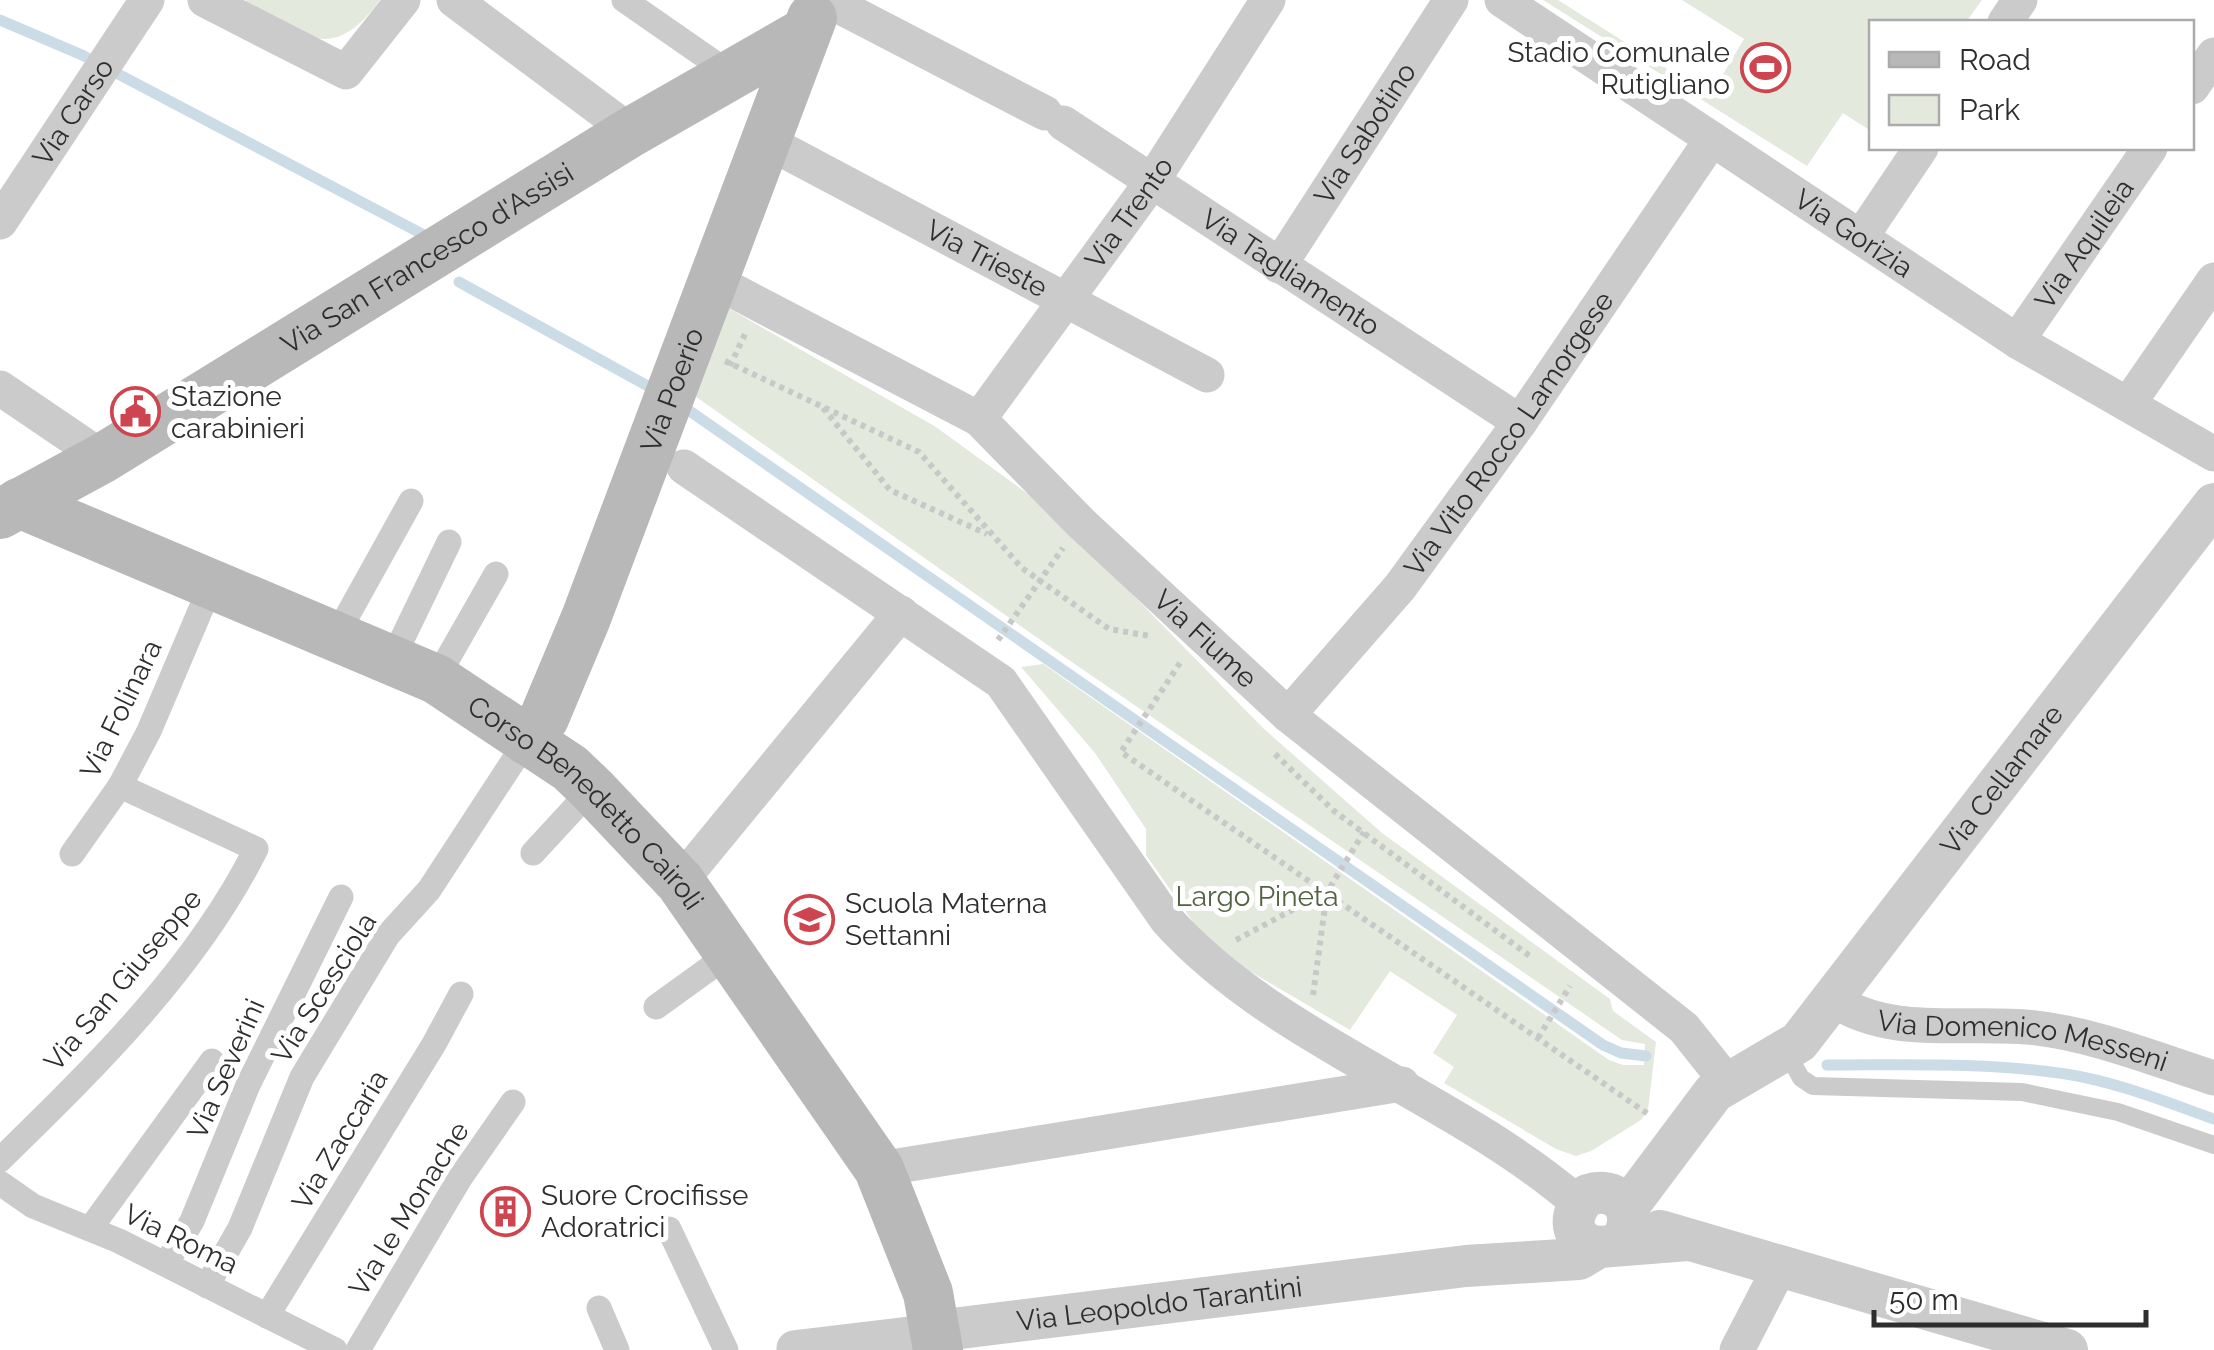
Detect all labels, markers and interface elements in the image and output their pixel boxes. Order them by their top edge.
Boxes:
legend [1869,20,2194,150]
place label: Stadio Comunale Rutigliano [1507,36,1730,101]
sports icon: Stadio Comunale Rutigliano [1739,42,1791,94]
text: Road [1959,42,2031,77]
street label: Via Carso [25,52,120,172]
street label: Via Sabotino [1307,56,1423,210]
text: Park [1959,92,2020,127]
street label: Via Trento [1078,151,1180,275]
street label: Via San Francesco d'Assisi [275,155,579,361]
street label: Via Aquileia [2028,172,2140,315]
street label: Via Gorizia [1788,182,1919,284]
street label: Via Tagliamento [1195,202,1386,342]
street label: Via Trieste [920,212,1053,304]
street label: Via Vito Rocco Lamorgese [1397,285,1620,582]
street label: Via Poerio [633,323,710,457]
place label: Stazione carabinieri [171,380,305,445]
public building icon: Stazione carabinieri [110,386,162,438]
street label: Via Fiume [1147,583,1264,695]
street label: Via Folinara [73,634,169,784]
street label: Corso Benedetto Cairoli [462,688,711,916]
street label: Via Cellamare [1933,698,2070,861]
park label: Largo Pineta [1176,880,1338,913]
street label: Via San Giuseppe [37,882,209,1078]
place label: Scuola Materna Settanni [845,887,1047,952]
school or university icon: Scuola Materna Settanni [784,893,836,945]
street label: Via Scesciola [265,907,383,1069]
street label: Via Severini [180,994,272,1144]
street label: Via Domenico Messeni [1874,1003,2172,1078]
street label: Via Zaccaria [285,1064,395,1216]
street label: Via le Monache [342,1116,476,1302]
place label: Suore Crocifisse Adoratrici [541,1179,749,1244]
building icon: Suore Crocifisse Adoratrici [480,1185,532,1237]
street label: Via Roma [118,1197,244,1281]
scale bar [1874,1265,2146,1327]
street label: Via Leopoldo Tarantini [1015,1270,1304,1337]
text: 50 m [1889,1282,1959,1317]

